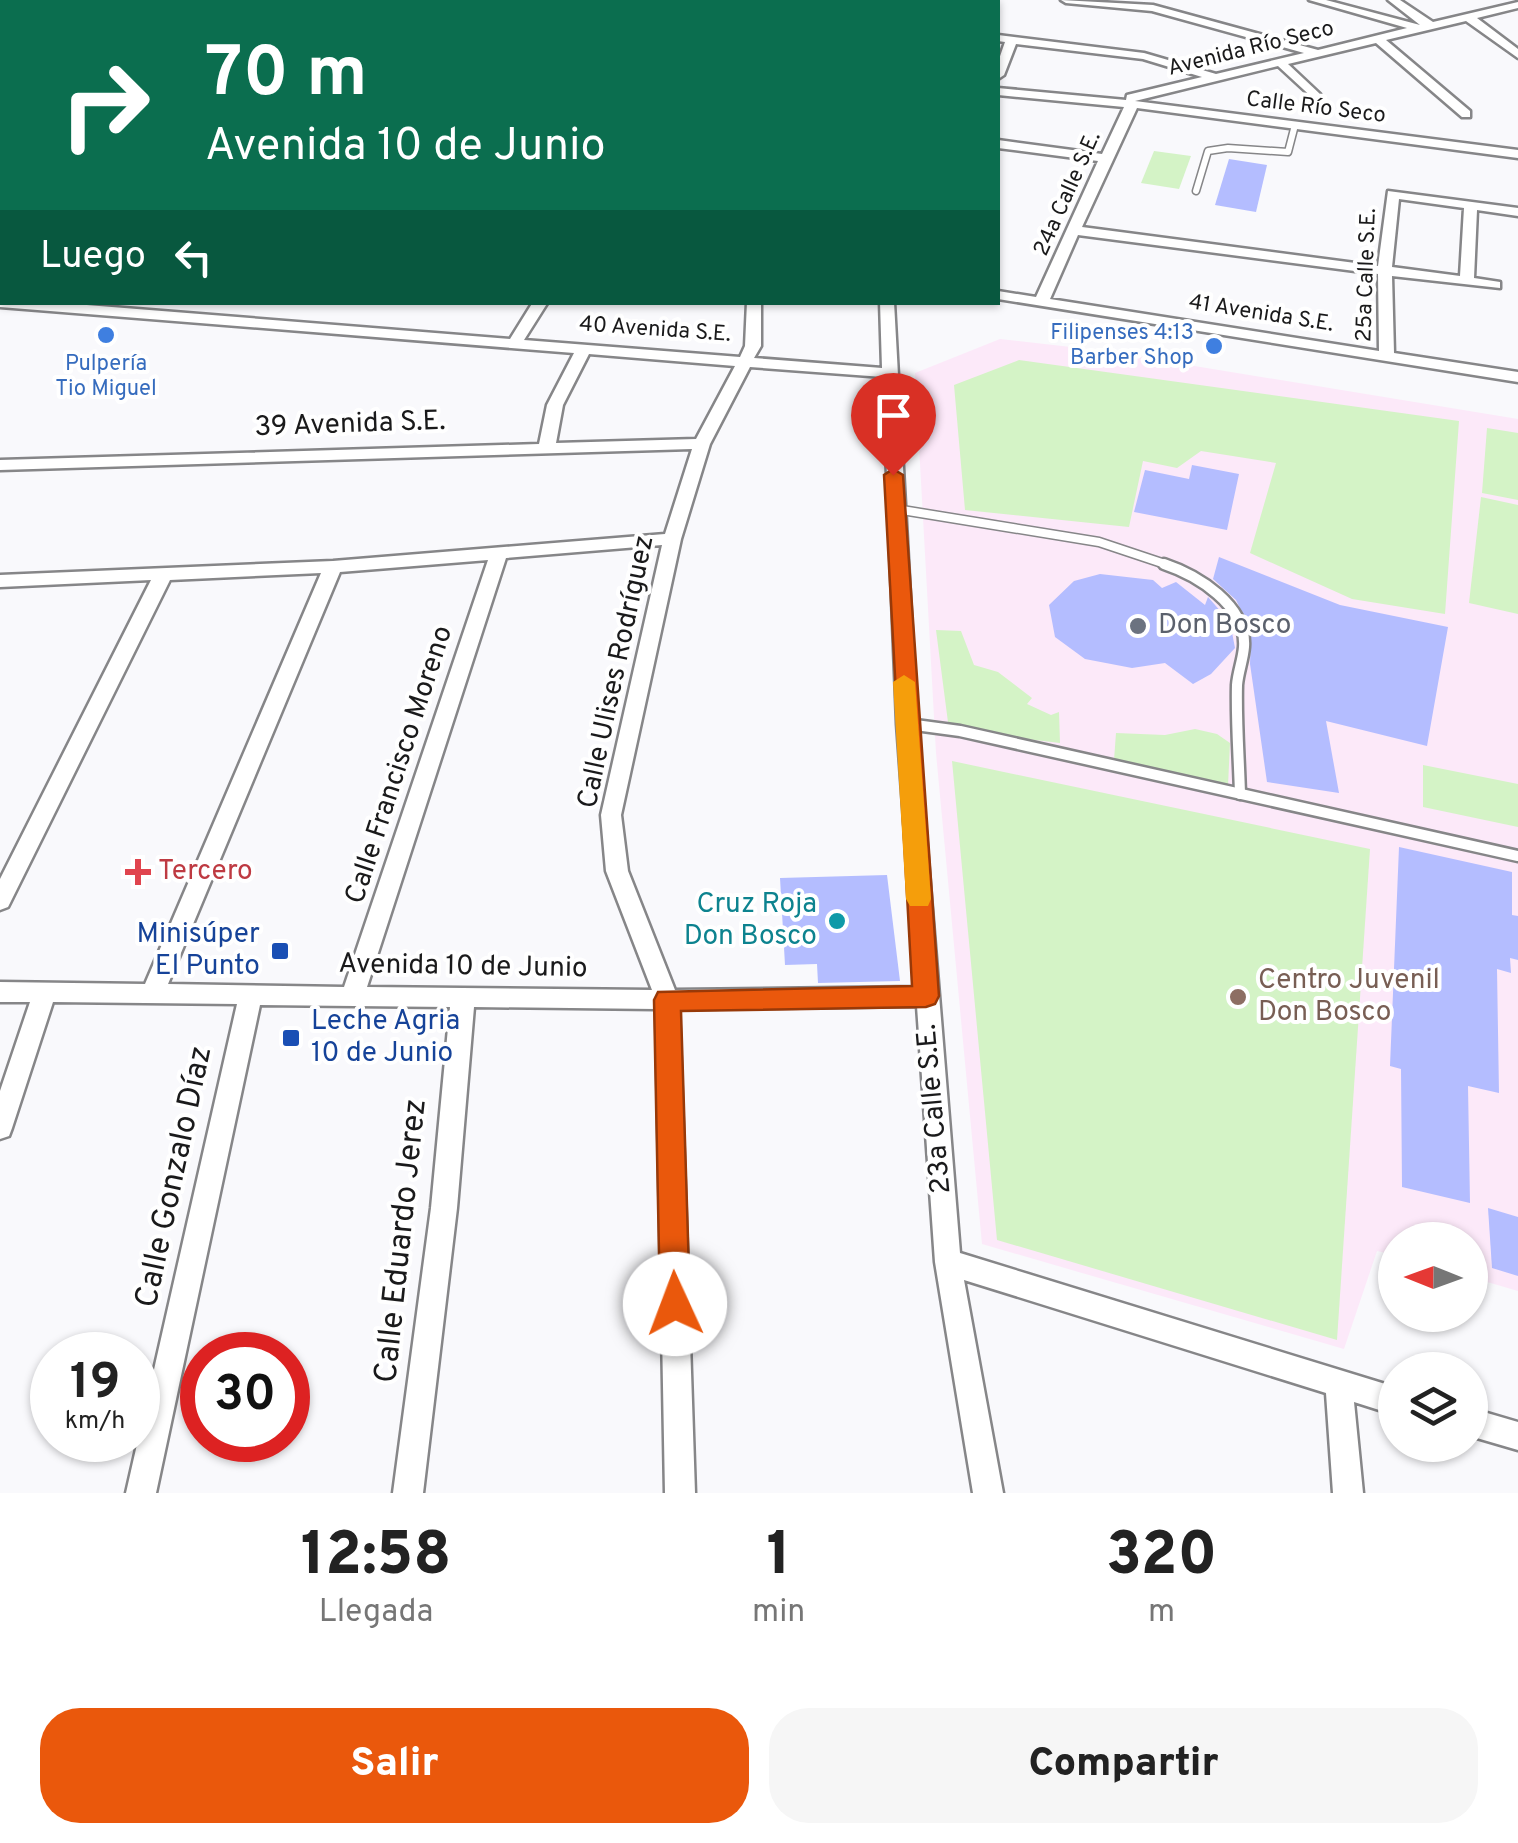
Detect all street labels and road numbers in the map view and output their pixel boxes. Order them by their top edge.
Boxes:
street label: Avenida Río Seco [1165,15,1337,83]
street label: Calle Río Seco [1245,86,1387,130]
street label: 24a Calle S.E. [1028,127,1108,261]
street label: 25a Calle S.E. [1351,208,1383,342]
street label: 41 Avenida S.E. [1187,289,1335,339]
street label: 40 Avenida S.E. [578,311,732,349]
street label: 39 Avenida S.E. [254,404,446,446]
street label: Calle Ulises Rodríguez [570,532,664,812]
street label: Calle Francisco Moreno [338,621,462,909]
street label: Avenida 10 de Junio [338,947,588,987]
street label: 23a Calle S.E. [910,1023,960,1195]
street label: Calle Gonzalo Díaz [128,1043,222,1311]
street label: Calle Eduardo Jerez [367,1097,437,1385]

